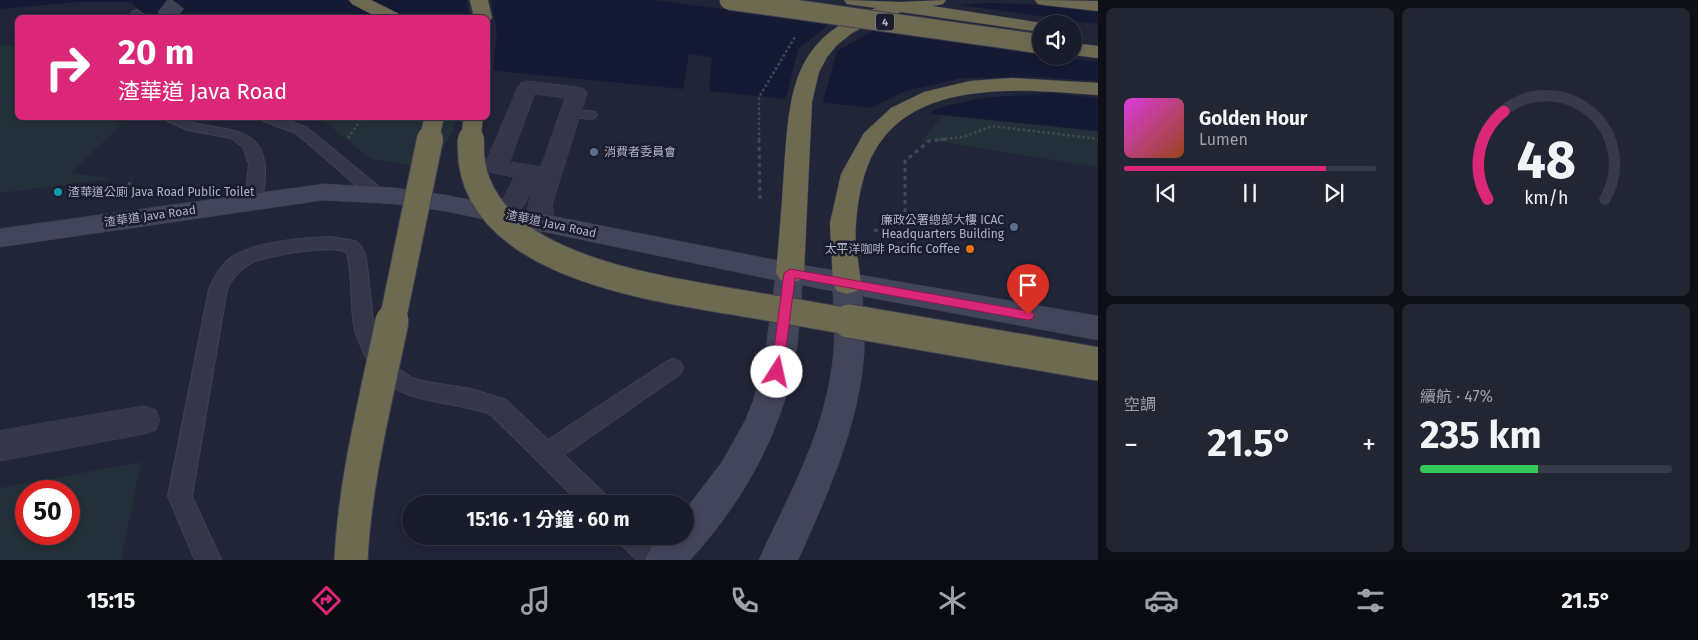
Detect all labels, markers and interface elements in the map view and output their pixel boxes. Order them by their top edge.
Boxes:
road number: 4 [876,14,894,31]
map controls [1032,15,1082,65]
button: sound [1032,15,1082,65]
text: 20 m [118,31,194,73]
icon: right [35,35,100,100]
text: 渣華道 Java Road [118,78,287,105]
text: Golden Hour [1199,107,1308,130]
text: 48 [1516,129,1576,192]
text: Lumen [1199,130,1248,149]
place label: 消費者委員會 [604,145,676,159]
marker: 消費者委員會 [588,146,600,158]
icon: previous [1152,179,1180,207]
icon: pause [1236,179,1264,207]
icon: next [1320,179,1348,207]
place label: 渣華道公廁 Java Road Public Toilet [68,185,255,199]
marker: 渣華道公廁 Java Road Public Toilet [52,186,64,198]
text: km/h [1524,187,1568,209]
street label: 渣華道 Java Road [103,203,197,229]
street label: 渣華道 Java Road [504,208,598,240]
place label: 廉政公署總部大樓 ICAC Headquarters Building [881,213,1005,241]
marker: 廉政公署總部大樓 ICAC Headquarters Building [1008,221,1020,233]
place label: 太平洋咖啡 Pacific Coffee [825,242,960,256]
marker: 太平洋咖啡 Pacific Coffee [964,243,976,255]
pin [1007,264,1049,315]
icon: arrive [1014,271,1042,299]
position arrow [750,345,802,397]
text: 續航 · 47% [1420,387,1493,406]
text: 空調 [1124,395,1156,414]
text: 235 km [1420,412,1542,458]
text: 21.5° [1207,420,1293,466]
text: − [1124,428,1138,461]
text: + [1362,428,1376,461]
speed limit sign: 50 [15,480,80,545]
text: 15:16 · 1 分鐘 · 60 m [466,508,630,531]
icon: directions [309,583,344,618]
icon: music [518,583,553,618]
icon: phone [727,583,762,618]
icon: climate [935,583,970,618]
icon: car [1144,583,1179,618]
icon: filters [1353,583,1388,618]
text: 15:15 [87,587,135,614]
text: 21.5° [1561,587,1611,614]

